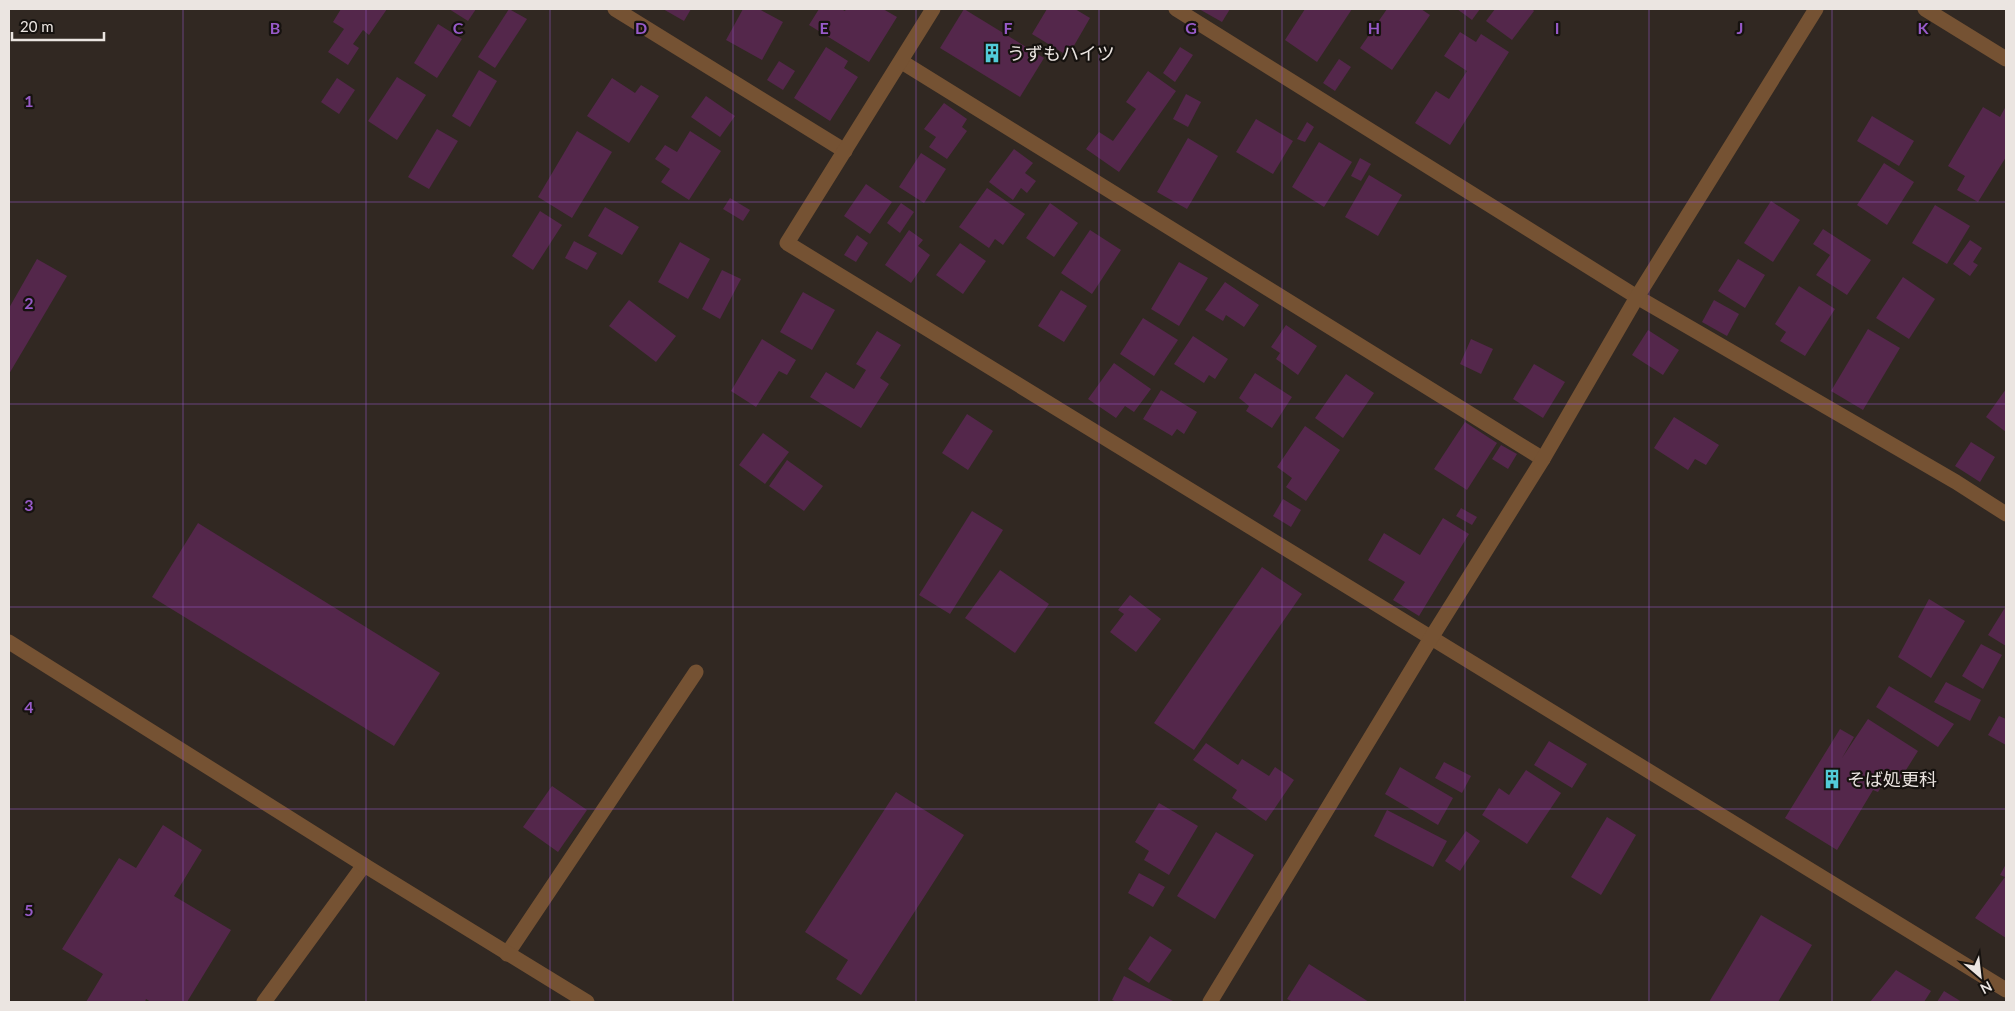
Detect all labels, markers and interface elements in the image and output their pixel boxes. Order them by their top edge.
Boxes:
scale bar [12,10,105,42]
text: 20 m [20,17,54,35]
text: B [270,18,280,37]
text: C [453,18,464,37]
text: D [635,18,647,37]
text: E [819,18,829,37]
text: F [1003,18,1013,37]
text: G [1185,18,1197,37]
text: H [1368,18,1380,37]
text: I [1555,18,1559,37]
text: J [1737,18,1743,37]
text: K [1918,18,1930,37]
building icon: うずもハイツ [981,42,1003,64]
place label: うずもハイツ [1007,42,1115,64]
text: 1 [24,91,34,110]
text: 2 [24,293,34,312]
text: 3 [24,495,34,514]
text: 4 [24,697,34,716]
building icon: そば処更科 [1821,768,1843,790]
place label: そば処更科 [1847,768,1937,790]
text: 5 [24,900,34,919]
north arrow [1955,951,2005,1001]
text: N [1978,978,1995,998]

